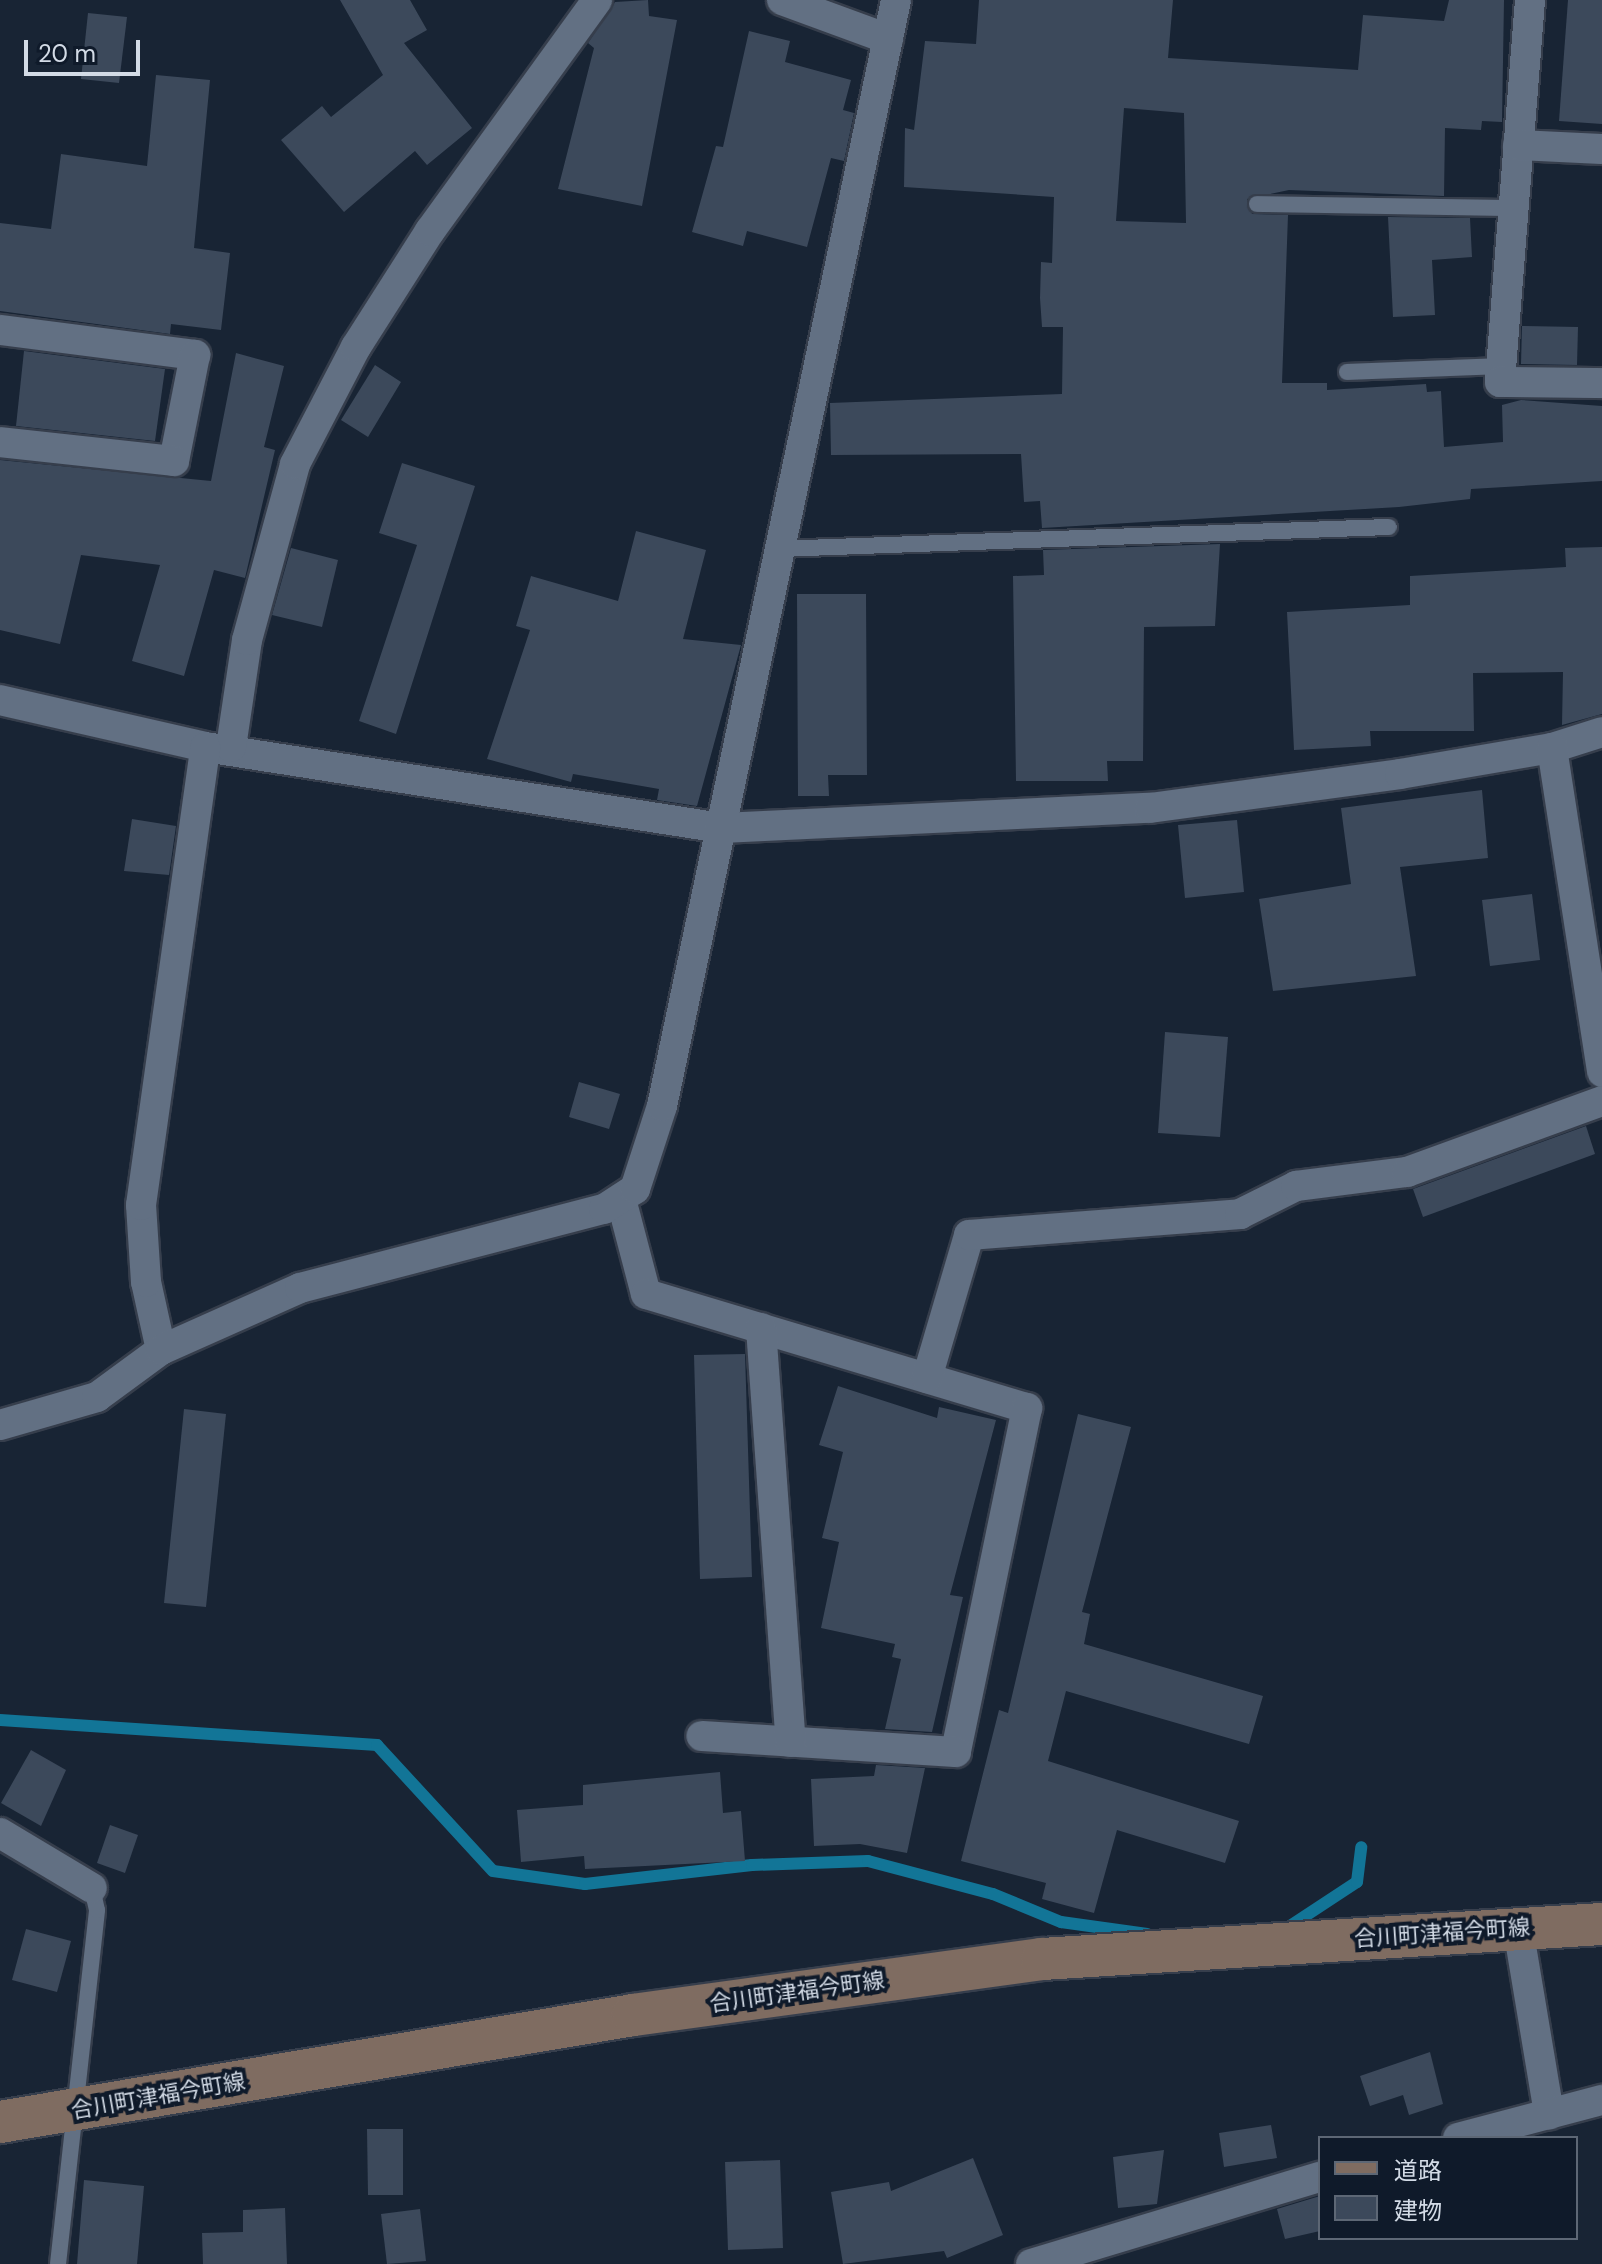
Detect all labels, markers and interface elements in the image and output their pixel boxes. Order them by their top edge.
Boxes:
scale bar [28,24,144,74]
text: 20 m [38,38,96,69]
street label: 合川町津福今町線 [1353,1914,1531,1952]
street label: 合川町津福今町線 [708,1967,886,2017]
street label: 合川町津福今町線 [69,2068,247,2124]
legend [1318,2136,1578,2240]
text: 道路 [1394,2155,1442,2186]
text: 建物 [1394,2195,1442,2226]

